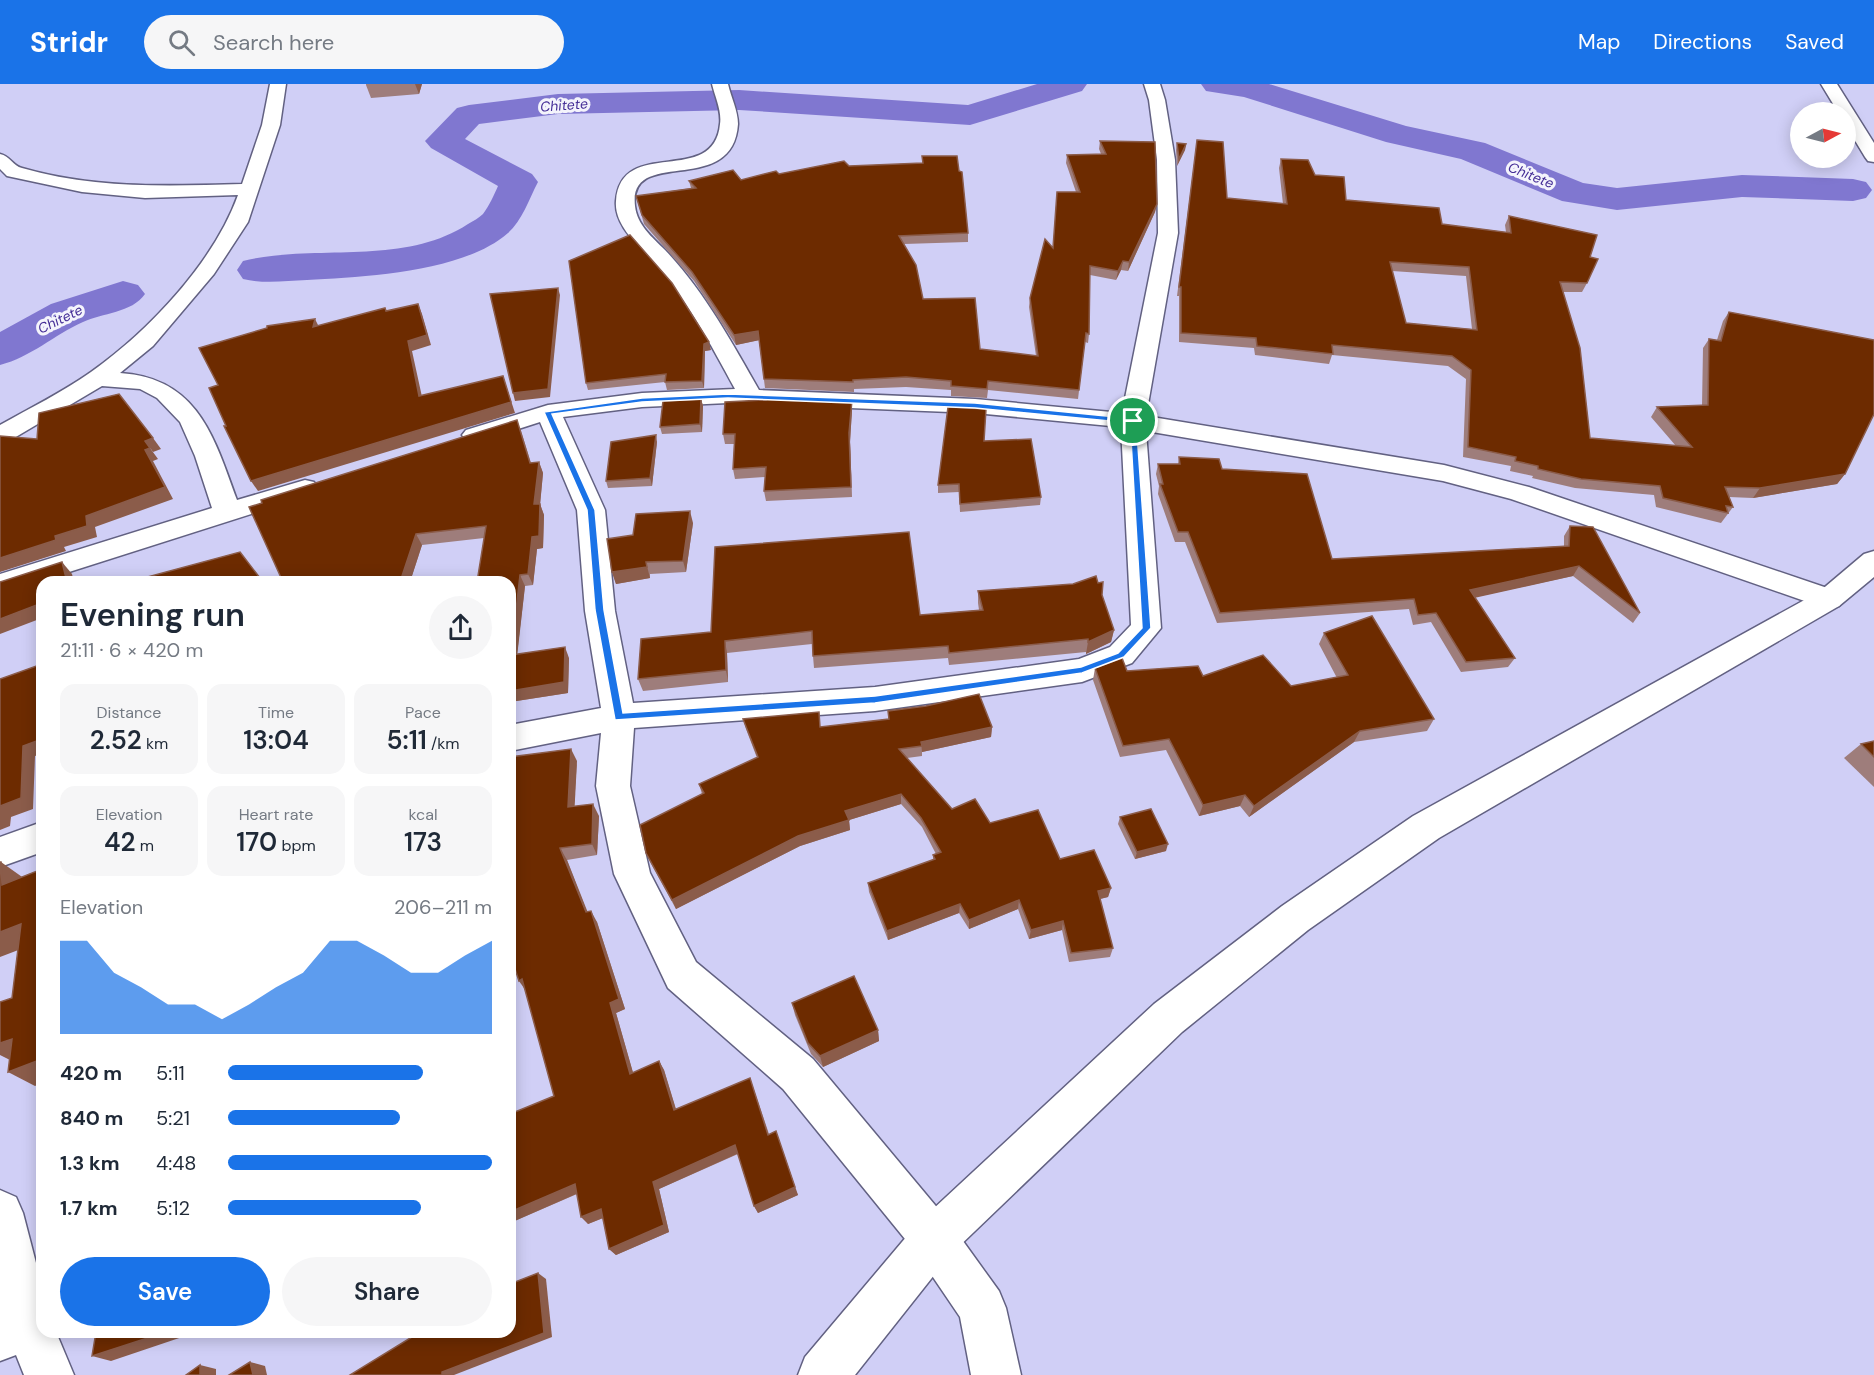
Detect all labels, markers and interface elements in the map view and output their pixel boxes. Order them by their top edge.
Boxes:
search box [144,15,564,69]
text: Stridr [30,24,108,61]
icon: search [165,26,198,59]
text: Search here [213,28,334,57]
text: Map [1578,28,1620,56]
text: Directions [1653,28,1752,56]
text: Saved [1785,28,1844,56]
water label: Chitete [539,94,589,116]
north arrow [1790,102,1856,168]
map controls [1790,102,1856,168]
water label: Chitete [1505,158,1557,192]
water label: Chitete [35,300,85,338]
pin [1107,395,1158,446]
icon: arrive [1116,404,1149,437]
text: Evening run [60,593,245,636]
button: share [429,596,492,659]
text: 21:11 · 6 × 420 m [60,637,203,663]
text: Distance [97,702,161,723]
text: Time [258,702,294,723]
text: Pace [405,702,441,723]
text: 2.52 [90,723,142,757]
text: 13:04 [243,723,309,757]
text: 5:11 [386,723,427,757]
text: km [142,733,168,754]
text: /km [427,733,460,754]
text: Elevation [96,804,162,825]
text: Heart rate [239,804,313,825]
text: kcal [409,804,437,825]
text: 42 [104,825,136,859]
text: 170 [236,825,277,859]
text: 173 [404,825,442,859]
text: m [136,835,154,856]
text: bpm [277,835,316,856]
text: Elevation [60,894,143,920]
text: 206–211 m [394,894,492,920]
text: 420 m [60,1060,122,1086]
text: 5:11 [156,1060,185,1086]
text: 840 m [60,1105,123,1131]
text: 5:21 [156,1105,190,1131]
text: 1.3 km [60,1150,119,1176]
text: 4:48 [156,1150,196,1176]
text: 1.7 km [60,1195,118,1221]
text: 5:12 [156,1195,190,1221]
button: Save [60,1257,270,1326]
button: Share [282,1257,492,1326]

